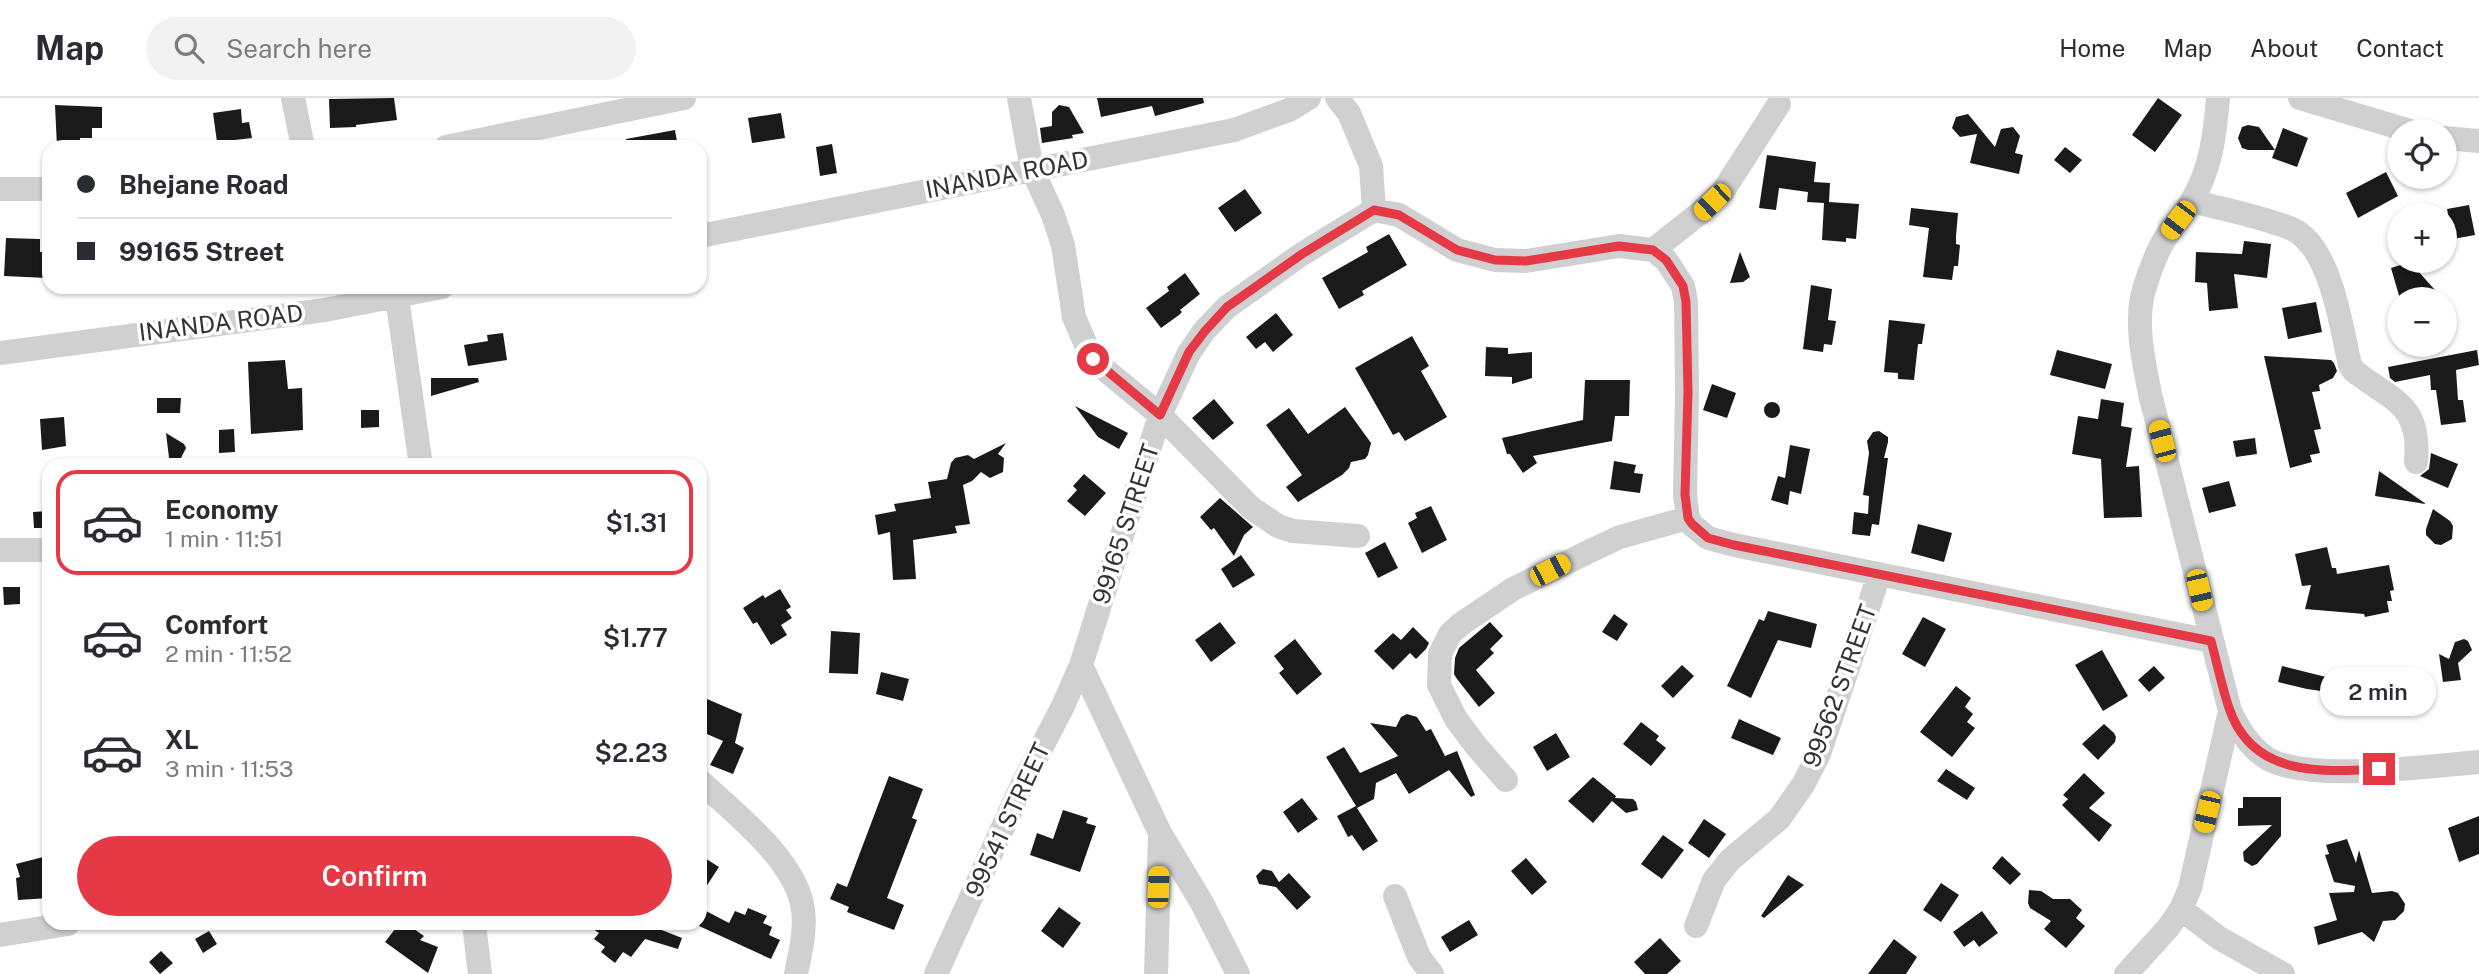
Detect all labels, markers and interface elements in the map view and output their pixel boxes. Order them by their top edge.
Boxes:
search box [146,17,636,80]
text: Map [35,29,104,67]
icon: search [170,29,208,67]
text: Search here [226,33,372,64]
text: Home [2059,34,2125,62]
text: Map [2163,34,2212,62]
text: About [2250,34,2318,62]
text: Contact [2356,34,2444,62]
map controls [2387,119,2457,357]
button: locate [2387,119,2457,189]
street label: INANDA ROAD [923,145,1091,204]
text: Bhejane Road [119,169,289,200]
car [1690,180,1735,224]
car [2157,197,2200,243]
button: + [2387,203,2457,273]
text: 99165 Street [119,236,284,267]
button: − [2387,287,2457,357]
street label: INANDA ROAD [137,298,305,346]
route start [1077,343,1109,375]
car [2147,418,2178,464]
street label: 99165 STREET [1086,440,1164,607]
icon: car [81,491,144,554]
text: Economy [165,494,278,525]
text: $1.31 [605,507,668,538]
text: 1 min · 11:51 [165,525,283,552]
car [1527,551,1574,589]
car [2185,567,2214,613]
street label: 99562 STREET [1797,601,1881,771]
icon: car [81,606,144,669]
text: Comfort [165,609,268,640]
text: $1.77 [603,622,668,653]
text: 2 min · 11:52 [165,640,292,667]
callout: 2 min [2321,668,2437,716]
text: 2 min [2348,678,2408,705]
icon: car [81,721,144,784]
text: XL [165,724,199,755]
text: $2.23 [595,737,668,768]
street label: 99541 STREET [959,738,1055,901]
route end [2363,753,2395,785]
text: 3 min · 11:53 [165,755,294,782]
car [2193,789,2222,835]
button: Confirm [77,836,672,916]
car [1147,866,1170,908]

